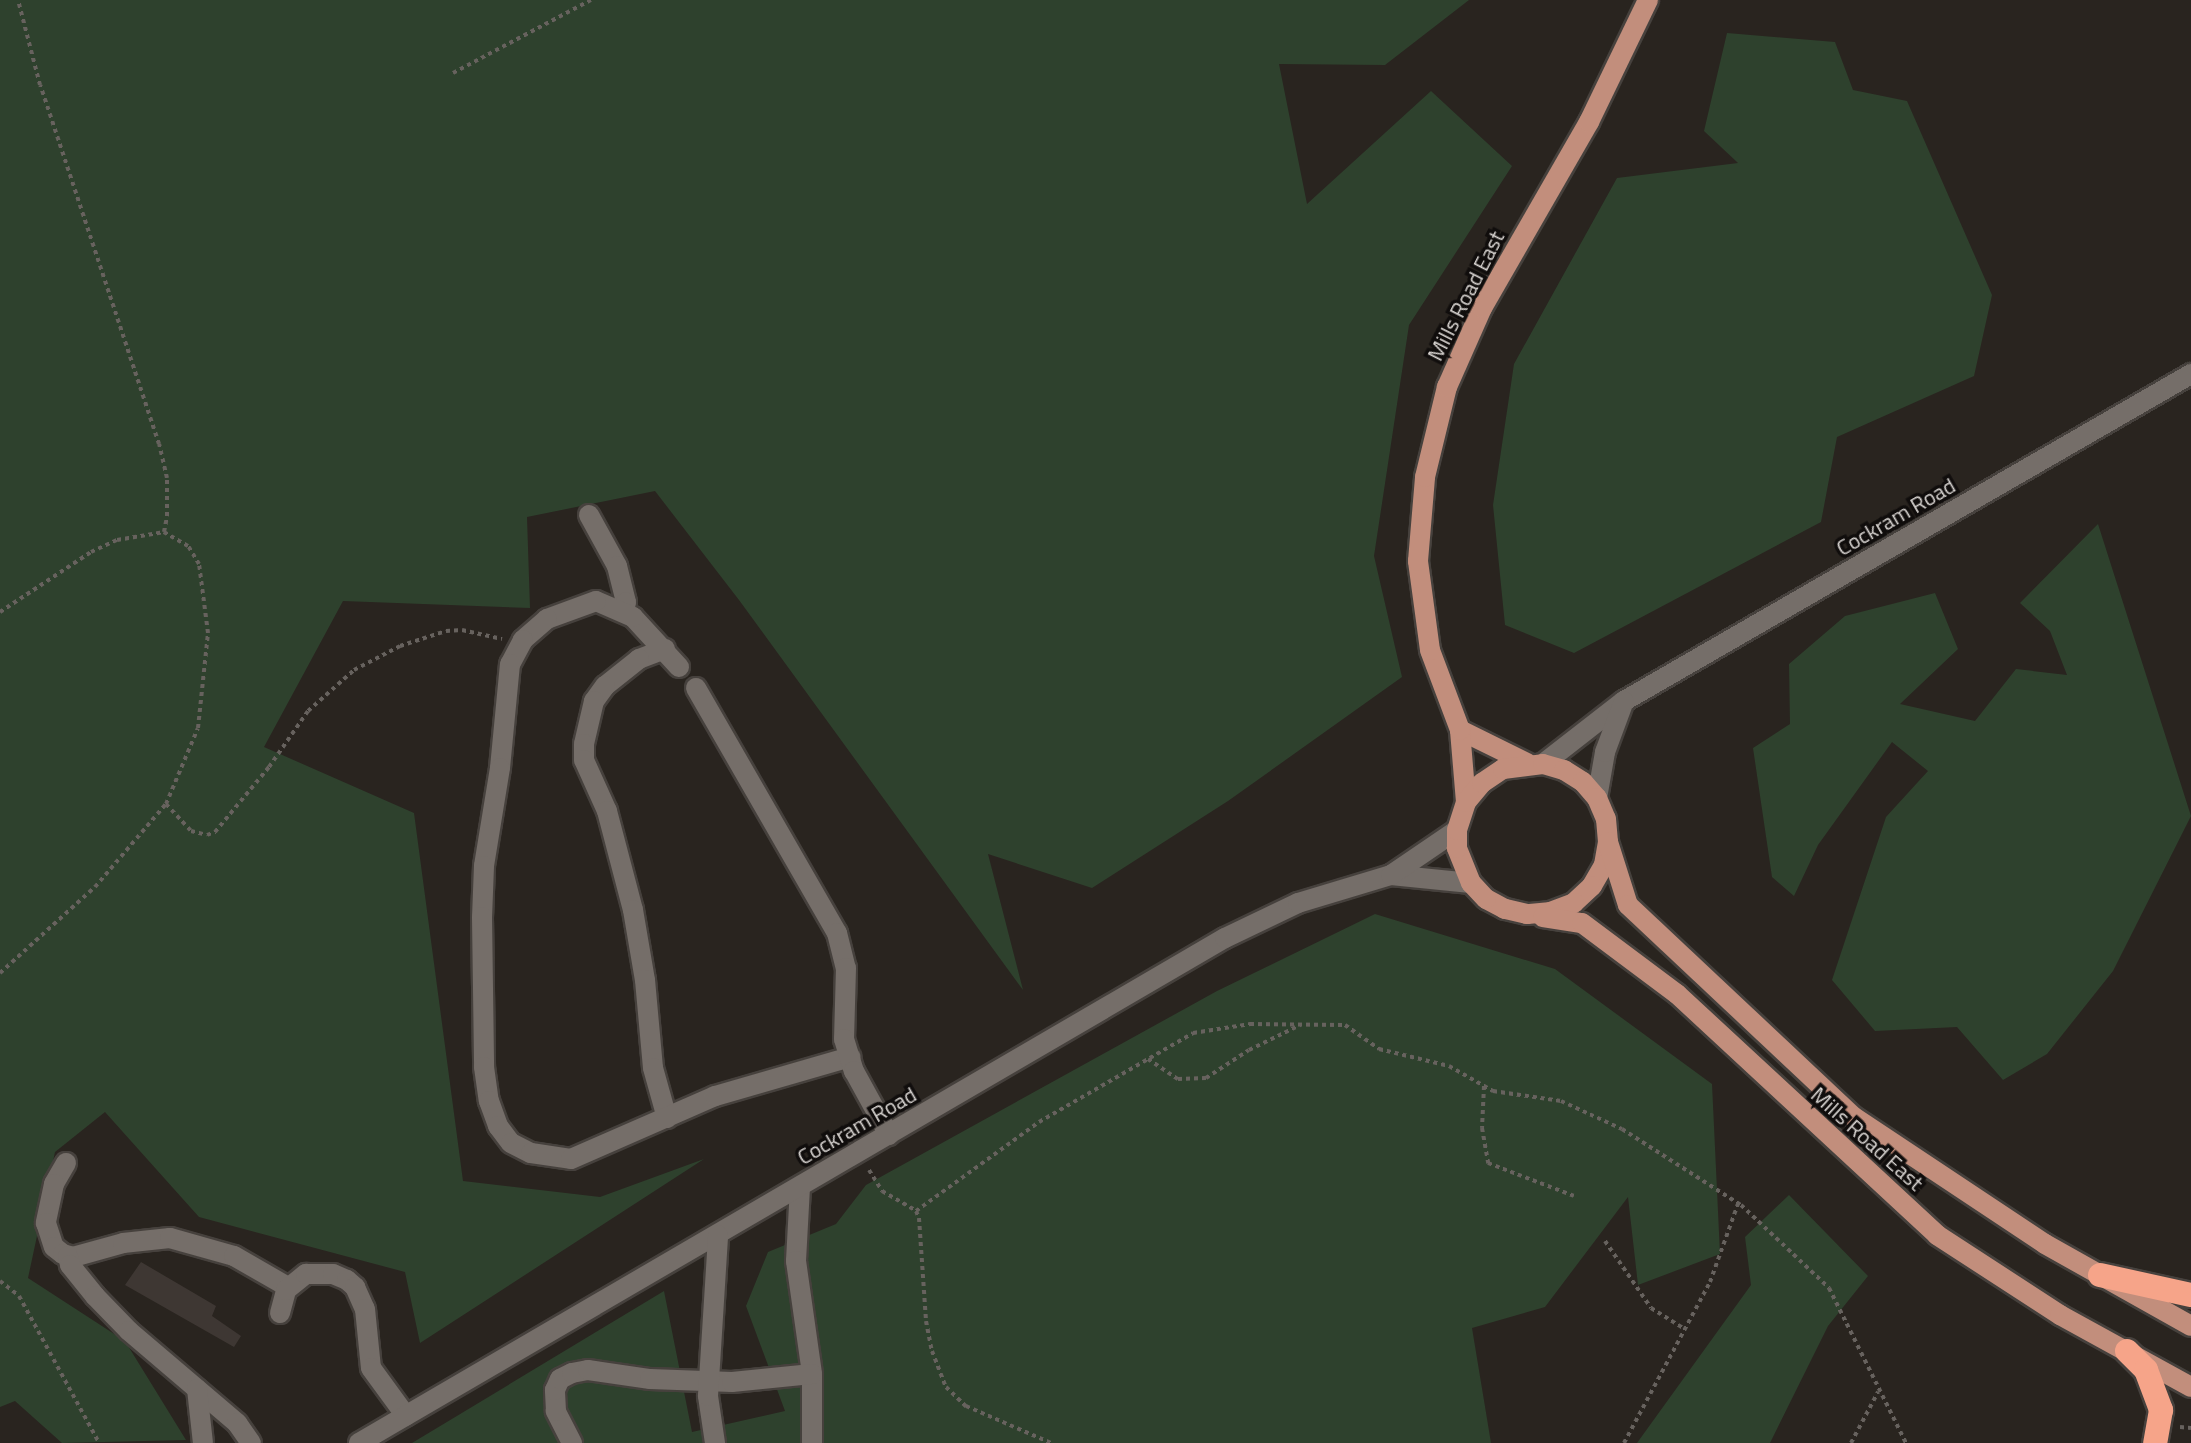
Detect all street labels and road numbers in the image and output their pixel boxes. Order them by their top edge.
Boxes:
street label: Mills Road East [1422,227,1510,365]
street label: Cockram Road [1832,472,1960,562]
street label: Cockram Road [793,1081,921,1171]
street label: Mills Road East [1805,1082,1929,1196]

